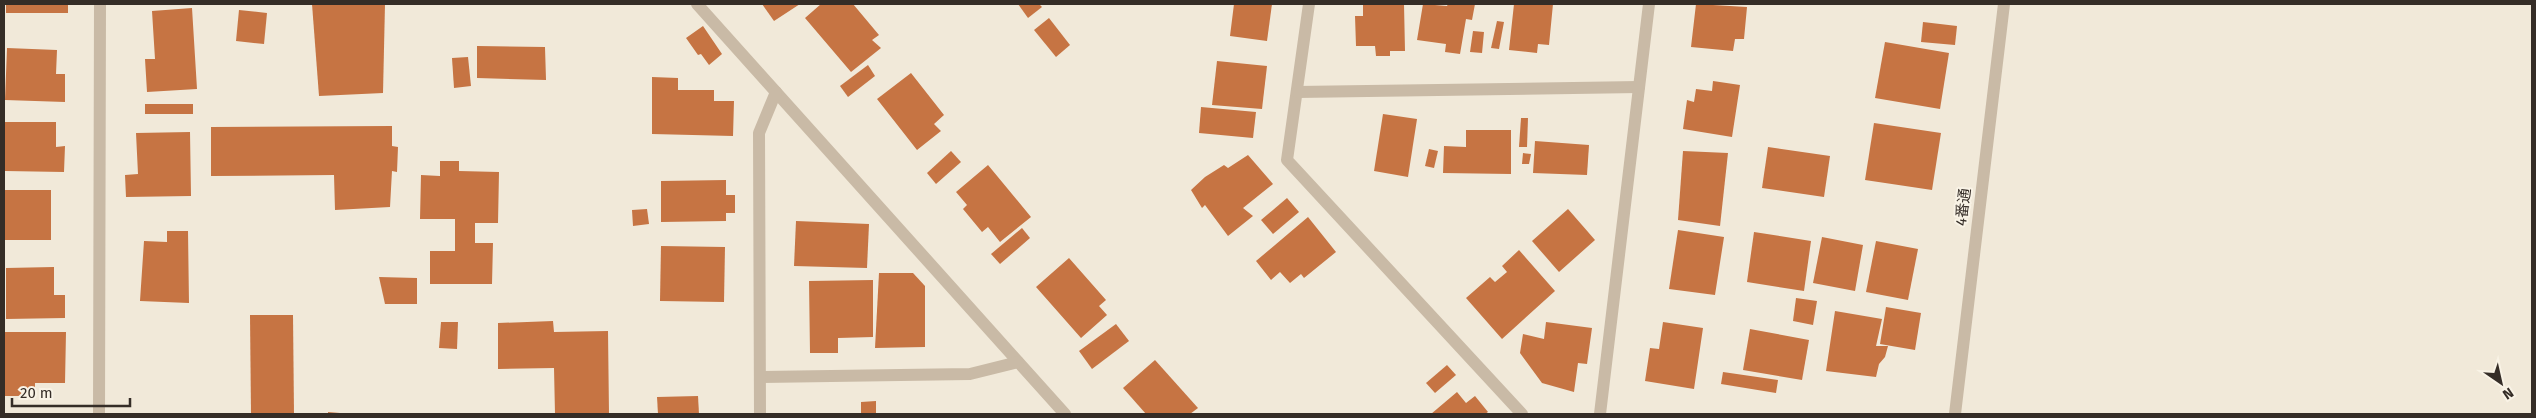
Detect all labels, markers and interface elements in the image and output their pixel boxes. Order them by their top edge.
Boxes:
street label: 4番通 [1952,187,1974,227]
north arrow [2476,358,2526,408]
scale bar [12,376,130,408]
text: 20 m [20,384,53,402]
text: N [2499,384,2517,403]

